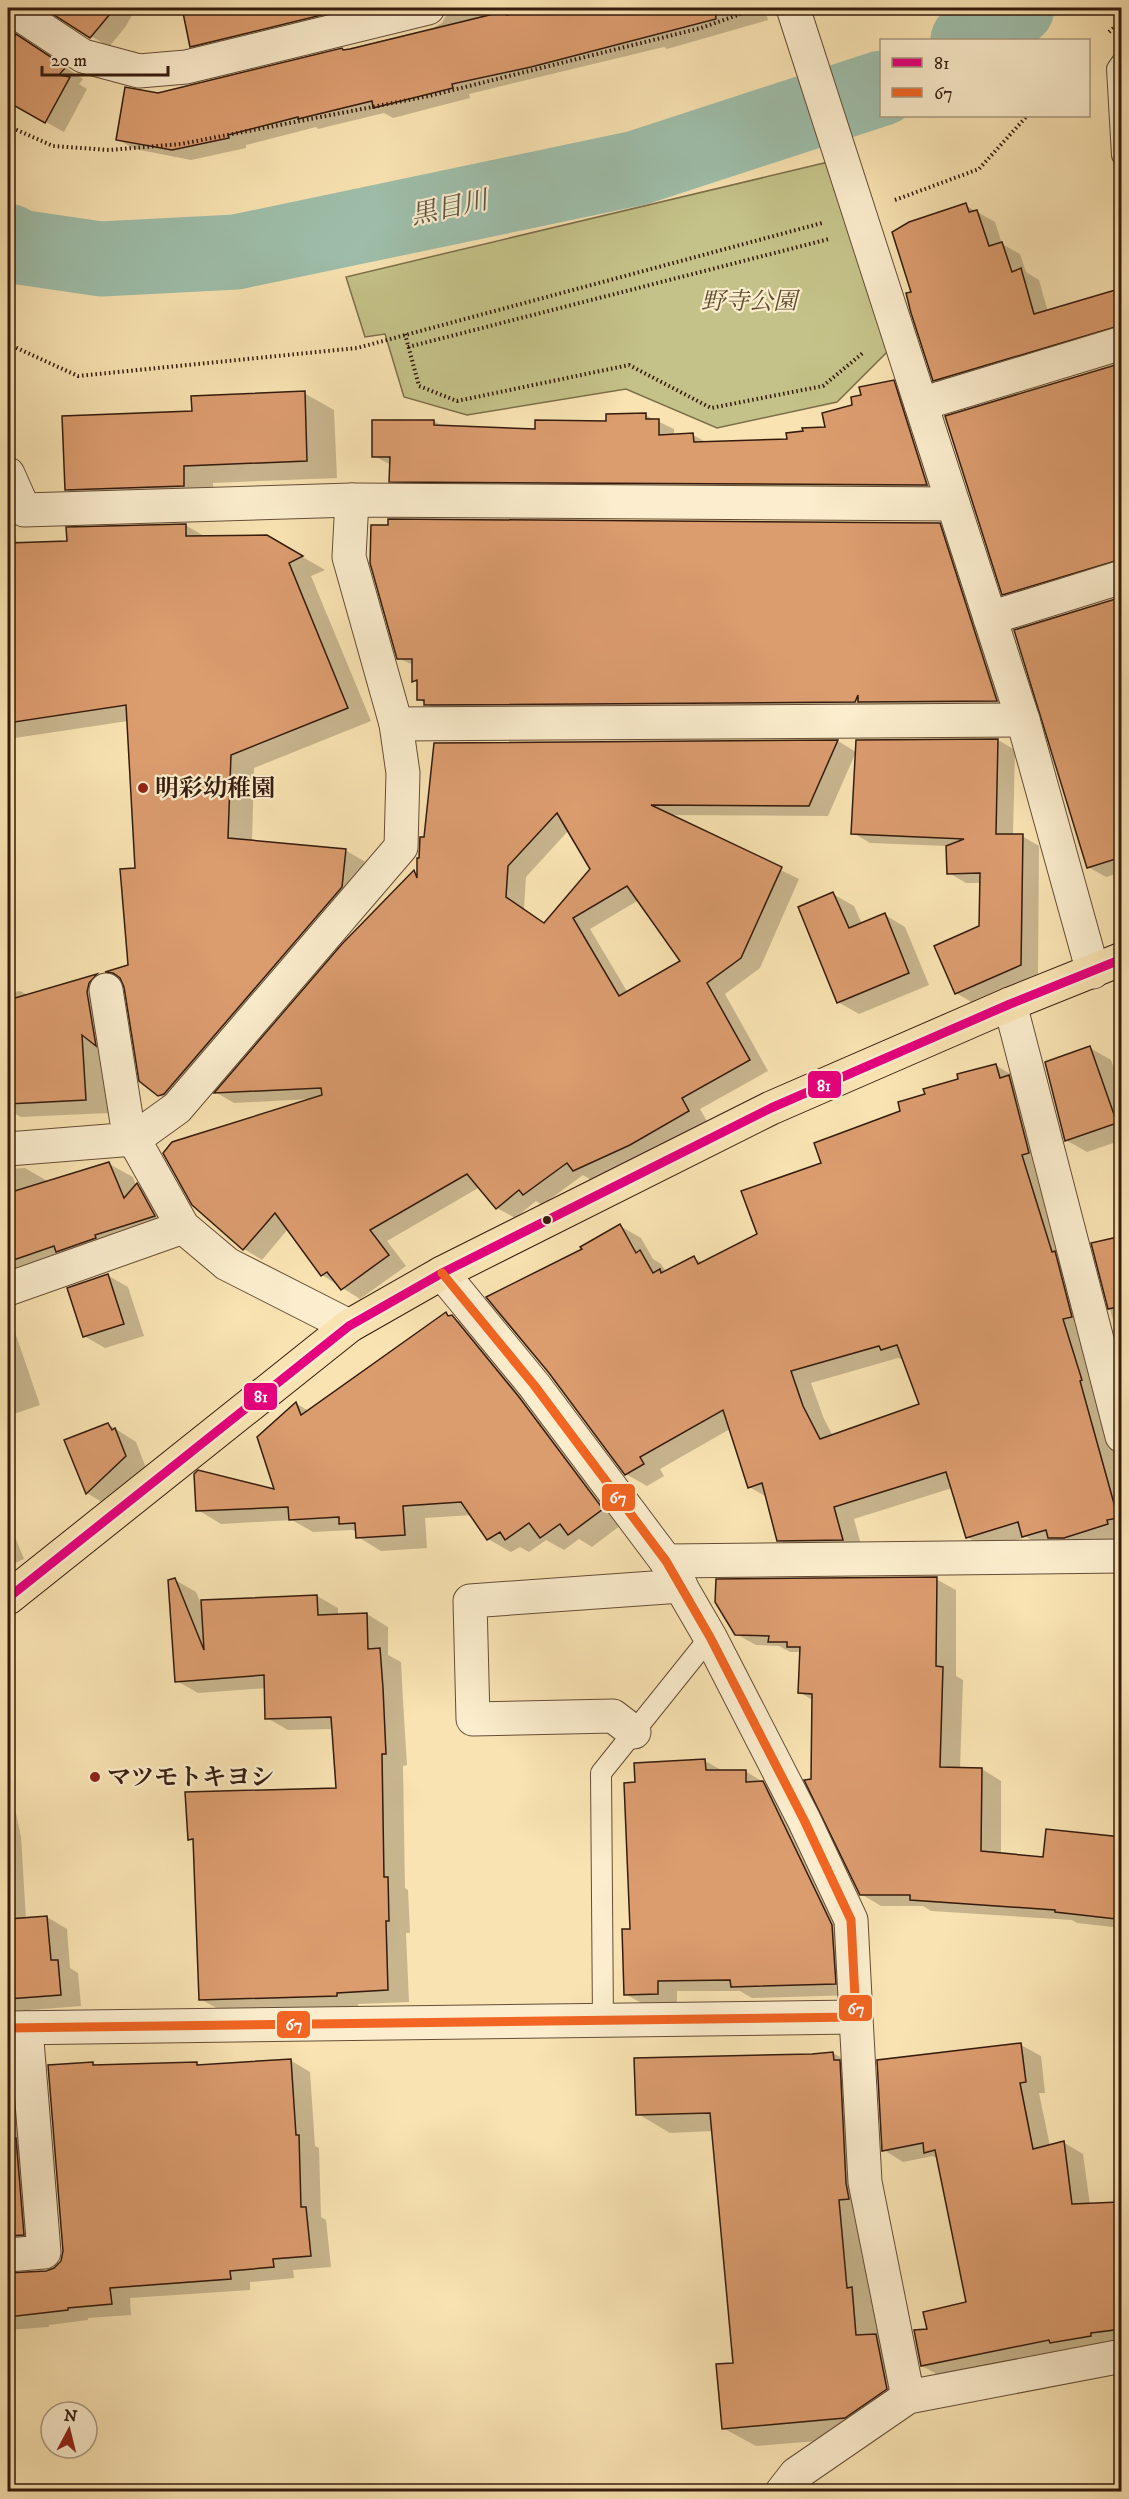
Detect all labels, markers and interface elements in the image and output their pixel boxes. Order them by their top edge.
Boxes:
scale bar [42,39,168,77]
legend [880,39,1090,117]
text: 20 m [51,50,87,72]
text: 81 [934,53,950,75]
text: 67 [934,83,953,105]
water label: 黒目川 [408,184,494,233]
park label: 野寺公園 [701,287,801,317]
place label: 明彩幼稚園 [155,774,275,804]
marker: 明彩幼稚園 [136,781,150,795]
line badge: 81 [807,1070,842,1099]
text: 81 [817,1076,831,1096]
unlabelled marker [541,1214,553,1226]
line badge: 81 [243,1382,278,1411]
text: 81 [254,1387,268,1407]
line badge: 67 [601,1483,636,1512]
text: 67 [610,1488,626,1508]
place label: マツモトキヨシ [107,1763,274,1793]
marker: マツモトキヨシ [88,1770,102,1784]
line badge: 67 [838,1994,873,2022]
text: 67 [848,1999,864,2019]
line badge: 67 [276,2010,311,2039]
text: 67 [286,2015,302,2035]
north arrow [39,2400,99,2460]
text: N [63,2405,78,2427]

